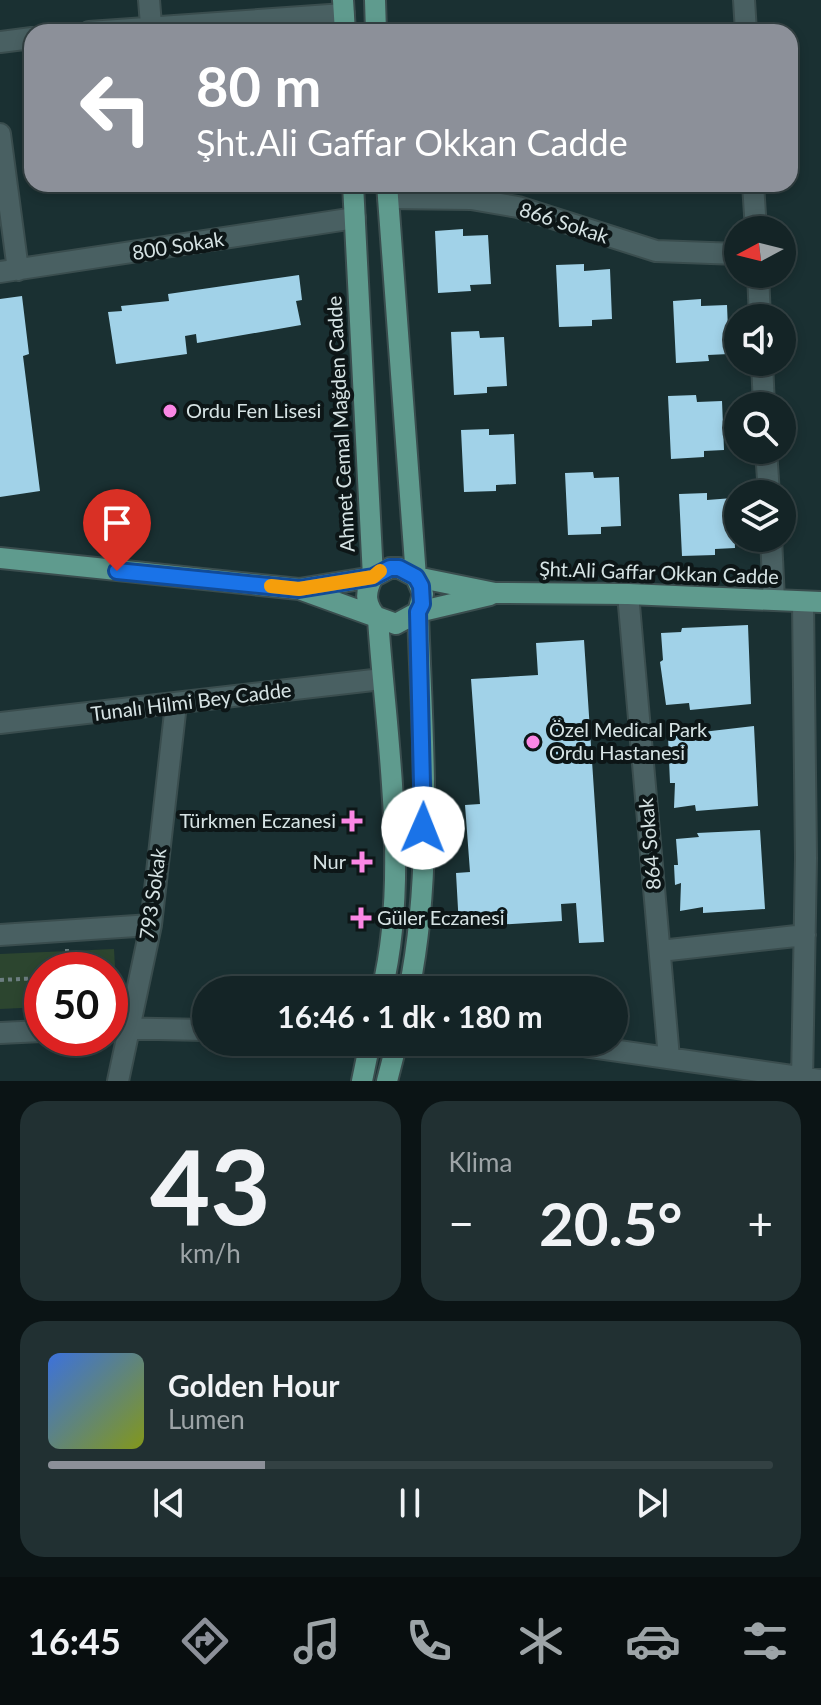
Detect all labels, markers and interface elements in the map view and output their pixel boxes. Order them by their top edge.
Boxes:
text: 80 m [196,52,321,119]
icon: left [64,56,168,160]
text: Şht.Ali Gaffar Okkan Cadde [196,120,628,164]
street label: 866 Sokak [517,196,613,248]
north arrow [724,216,796,288]
map controls [724,216,796,552]
street label: 800 Sokak [130,226,226,264]
street label: Ahmet Cemal Mağden Cadde [321,295,359,553]
button: sound [724,304,796,376]
button: search [724,392,796,464]
place label: Ordu Fen Lisesi [186,398,321,422]
marker: Ordu Fen Lisesi [161,402,179,420]
button: layers [724,480,796,552]
pin [83,489,151,571]
icon: arrive [95,501,139,545]
street label: Şht.Ali Gaffar Okkan Cadde [539,556,779,588]
street label: Tunalı Hilmi Bey Cadde [89,677,293,725]
place label: Özel Medical Park Ordu Hastanesi [549,717,708,764]
marker: Özel Medical Park Ordu Hastanesi [524,733,542,751]
position arrow [381,786,465,870]
street label: 864 Sokak [633,796,665,891]
place label: Türkmen Eczanesi [180,808,336,832]
marker: Türkmen Eczanesi [343,812,361,830]
street label: 793 Sokak [134,846,170,941]
place label: Nur [312,849,347,873]
marker: Nur [353,853,371,871]
place label: Güler Eczanesi [377,905,505,929]
marker: Güler Eczanesi [352,909,370,927]
speed limit sign: 50 [24,952,128,1056]
text: 16:46 · 1 dk · 180 m [277,998,543,1034]
text: 43 [150,1122,271,1247]
text: Klima [449,1146,512,1178]
text: 20.5° [539,1187,683,1259]
text: − [449,1197,474,1249]
text: + [747,1197,773,1249]
text: km/h [180,1237,241,1269]
text: Golden Hour [168,1367,340,1403]
text: Lumen [168,1403,245,1435]
icon: previous [147,1481,191,1525]
icon: pause [388,1481,432,1525]
icon: next [630,1481,674,1525]
icon: directions [177,1613,233,1669]
icon: music [289,1613,345,1669]
icon: phone [401,1613,457,1669]
icon: climate [513,1613,569,1669]
icon: car [625,1613,681,1669]
icon: filters [737,1613,793,1669]
text: 16:45 [28,1619,121,1663]

